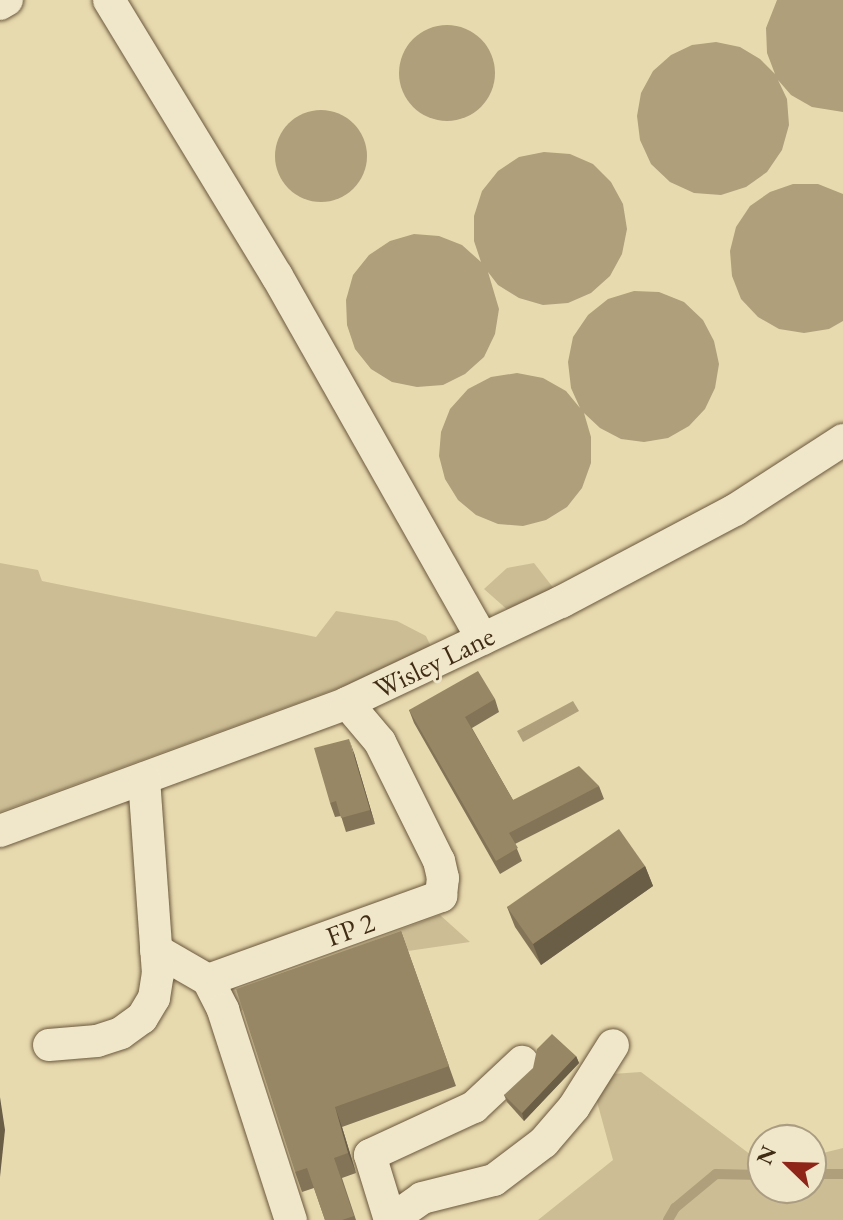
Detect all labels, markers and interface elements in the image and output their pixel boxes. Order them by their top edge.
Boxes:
street label: Wisley Lane [368,618,500,706]
street label: FP 2 [321,905,379,953]
north arrow [747,1124,827,1204]
text: N [749,1141,783,1169]

